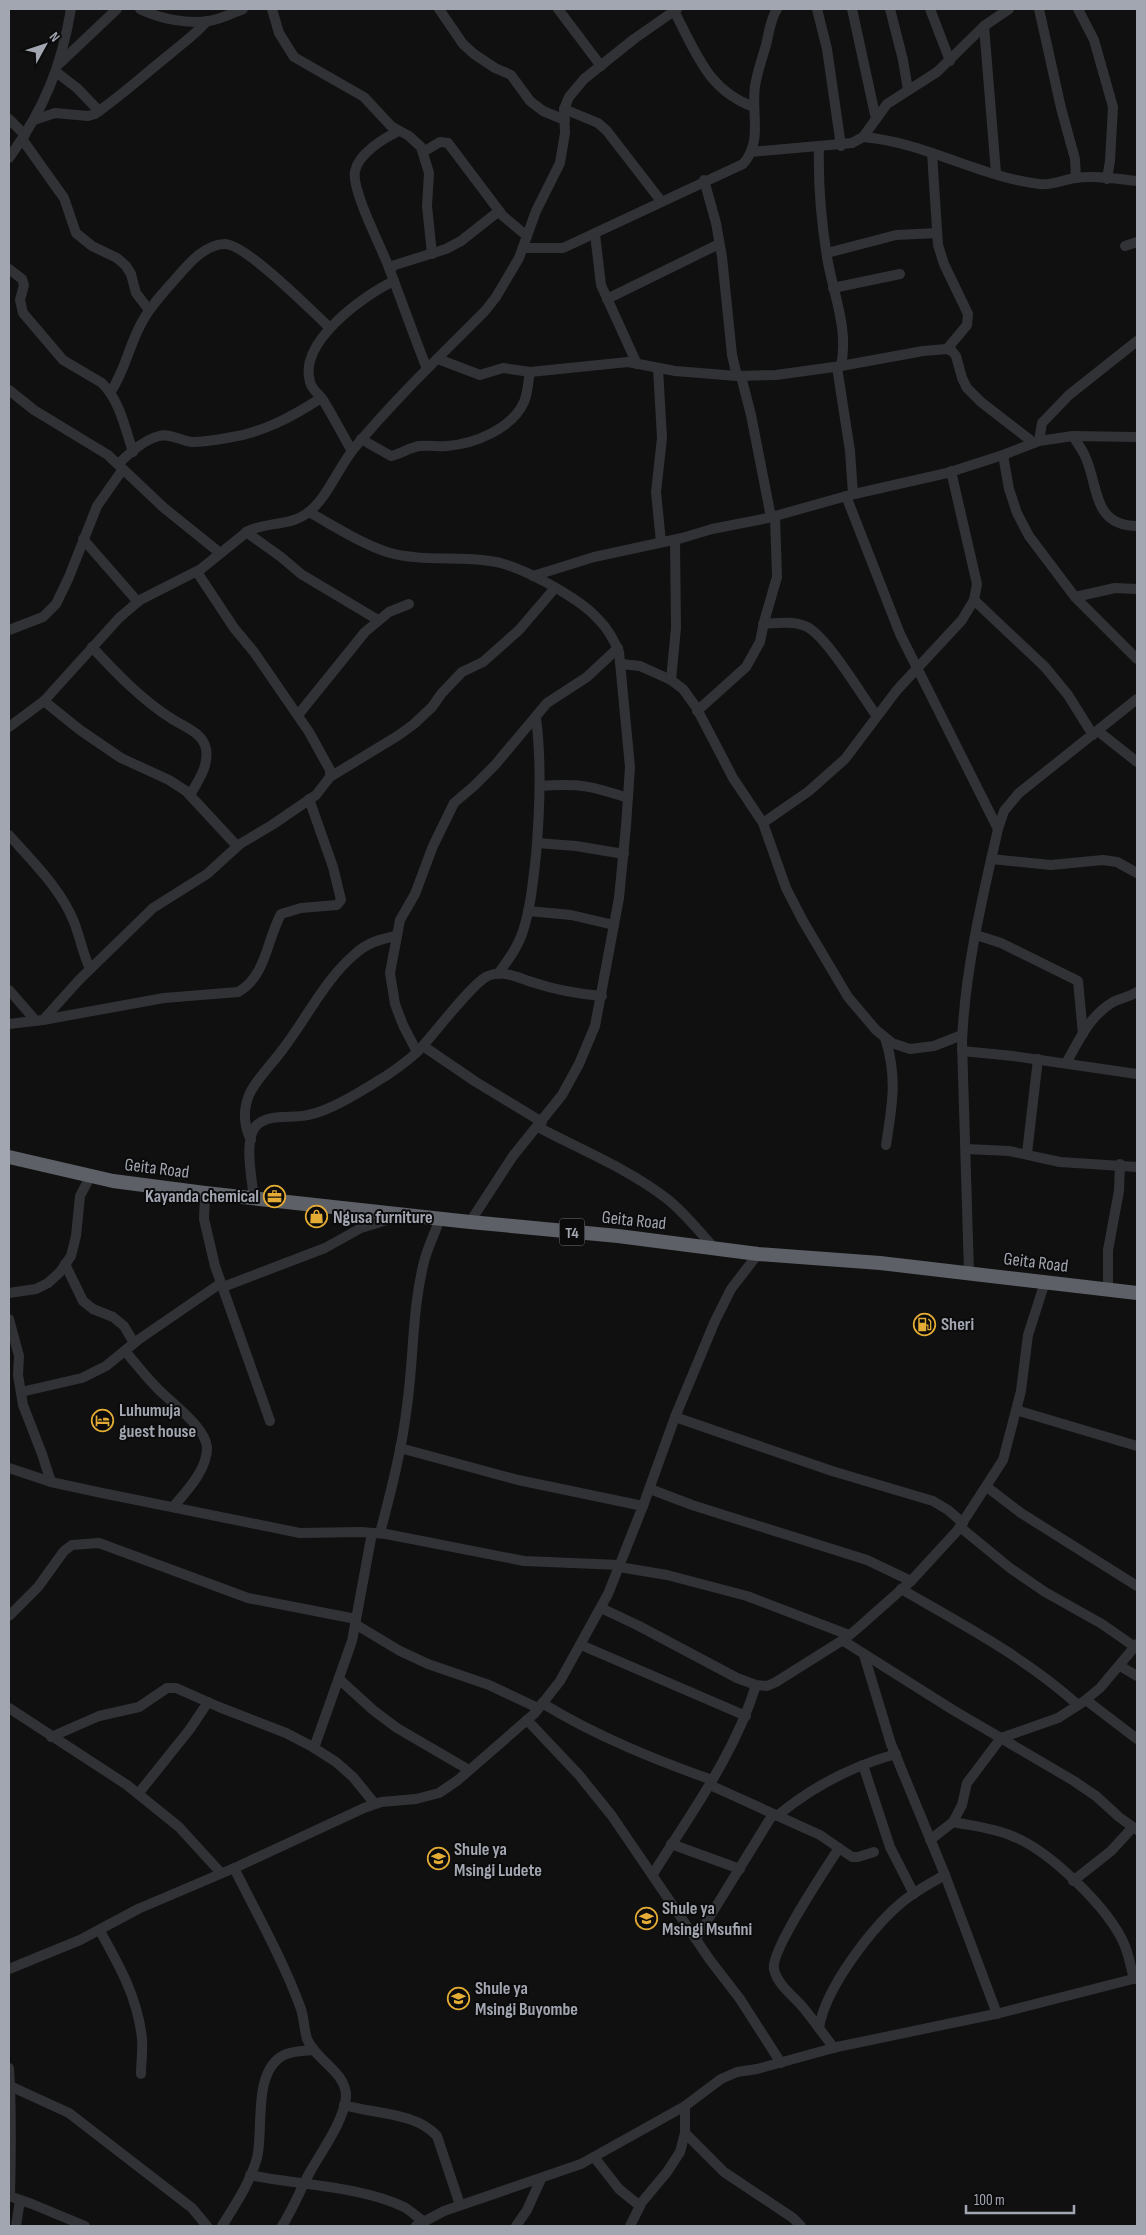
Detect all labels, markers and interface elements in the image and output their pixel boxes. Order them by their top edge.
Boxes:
north arrow [20,20,70,70]
text: N [46,29,63,45]
street label: Geita Road [124,1154,190,1183]
office icon: Kayanda chemical [263,1184,287,1208]
place label: Kayanda chemical [145,1186,259,1207]
shop icon: Ngusa furniture [305,1205,329,1229]
place label: Ngusa furniture [333,1207,433,1228]
street label: Geita Road [601,1207,667,1234]
road number: T4 [560,1218,584,1246]
street label: Geita Road [1003,1248,1069,1277]
fuel station icon: Sheri [913,1312,937,1336]
place label: Sheri [941,1314,974,1335]
place label: Luhumuja guest house [119,1400,196,1442]
hotel icon: Luhumuja guest house [91,1408,115,1432]
place label: Shule ya Msingi Ludete [454,1839,542,1881]
school or university icon: Shule ya Msingi Ludete [426,1847,450,1871]
place label: Shule ya Msingi Msufini [662,1898,752,1940]
school or university icon: Shule ya Msingi Msufini [634,1906,658,1930]
place label: Shule ya Msingi Buyombe [475,1978,578,2020]
school or university icon: Shule ya Msingi Buyombe [447,1986,471,2010]
scale bar [966,2182,1074,2214]
text: 100 m [974,2191,1005,2210]

